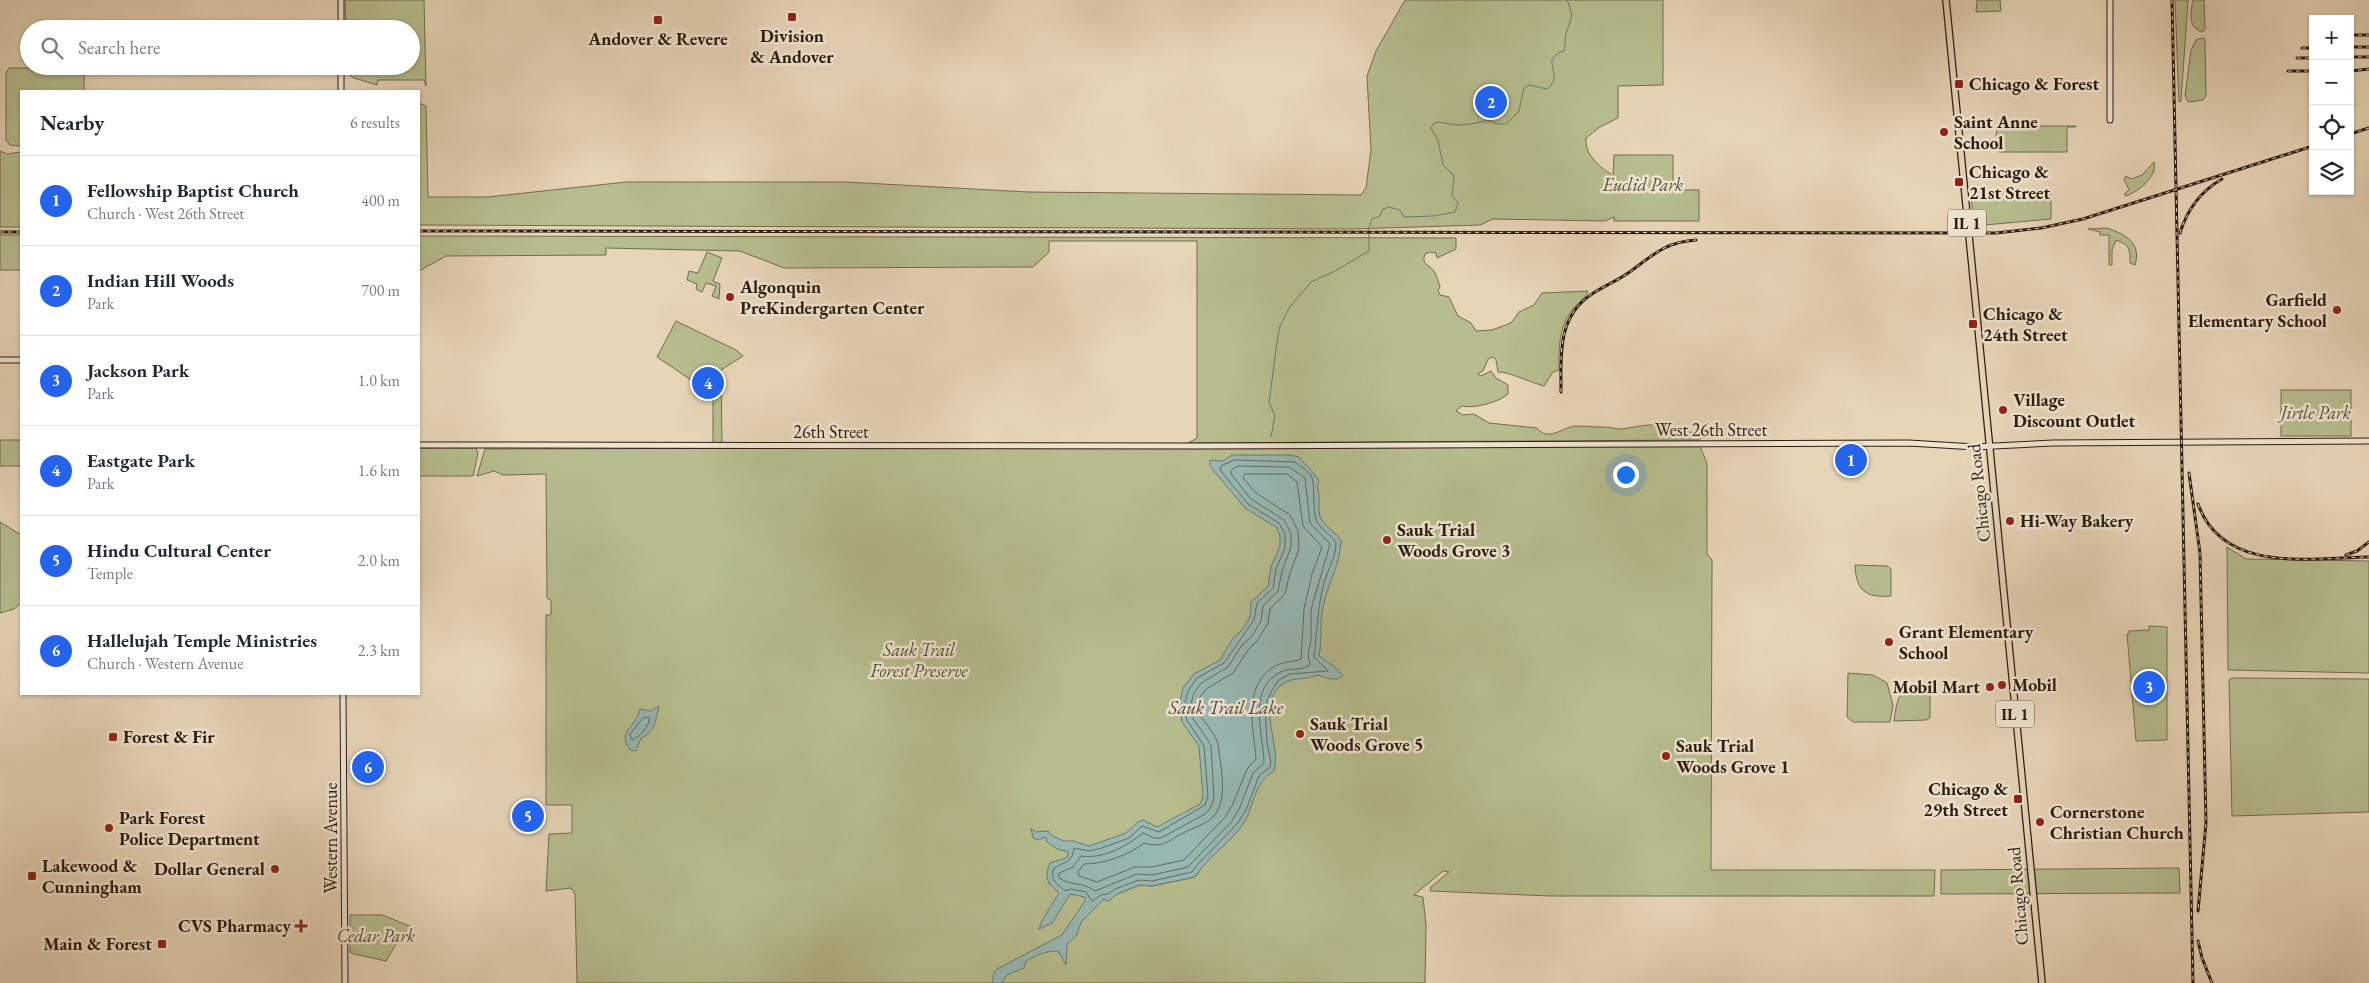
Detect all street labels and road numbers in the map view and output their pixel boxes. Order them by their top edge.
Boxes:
road number: IL 1 [1948,210,1986,237]
street label: West 26th Street [1655,418,1767,441]
street label: 26th Street [793,420,869,443]
street label: Chicago Road [1962,442,1995,543]
road number: IL 1 [1996,701,2034,728]
street label: Western Avenue [319,783,342,893]
street label: Chicago Road [2002,845,2033,946]

